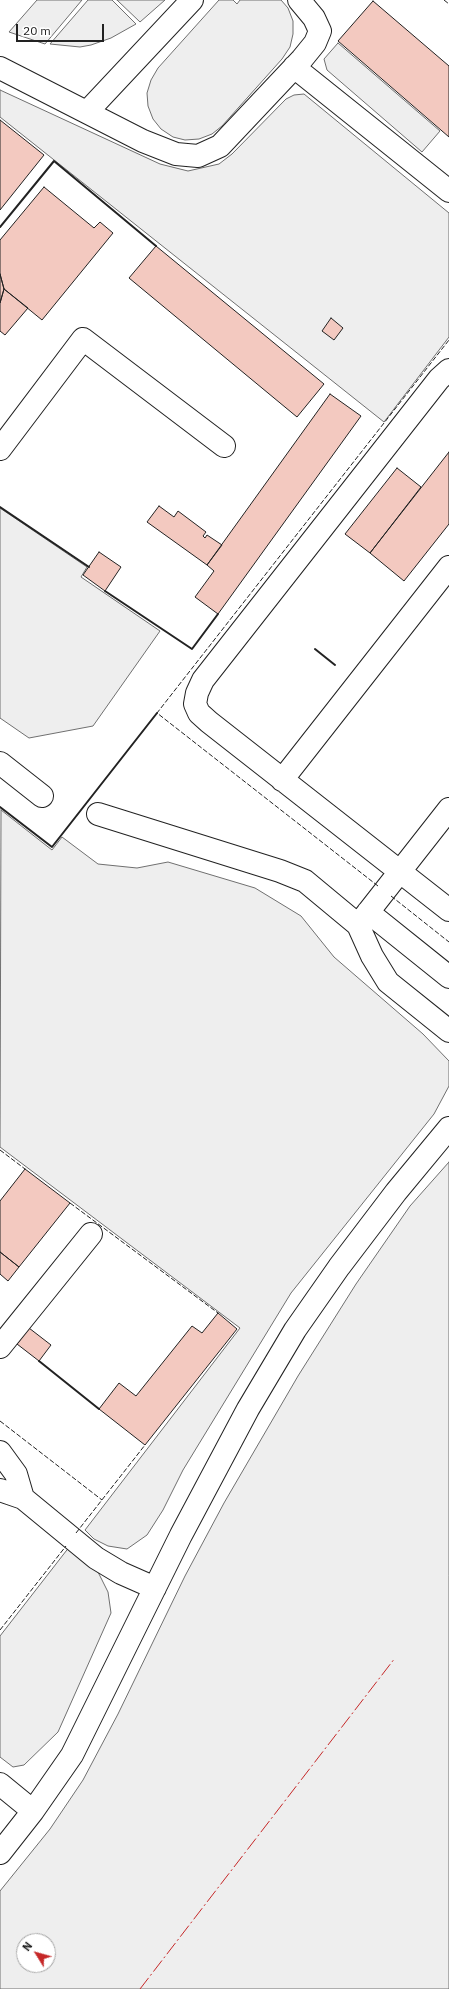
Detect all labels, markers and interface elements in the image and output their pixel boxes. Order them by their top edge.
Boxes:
scale bar [18,16,106,42]
text: 20 m [23,23,51,38]
north arrow [16,1933,56,1973]
text: N [19,1939,35,1954]

